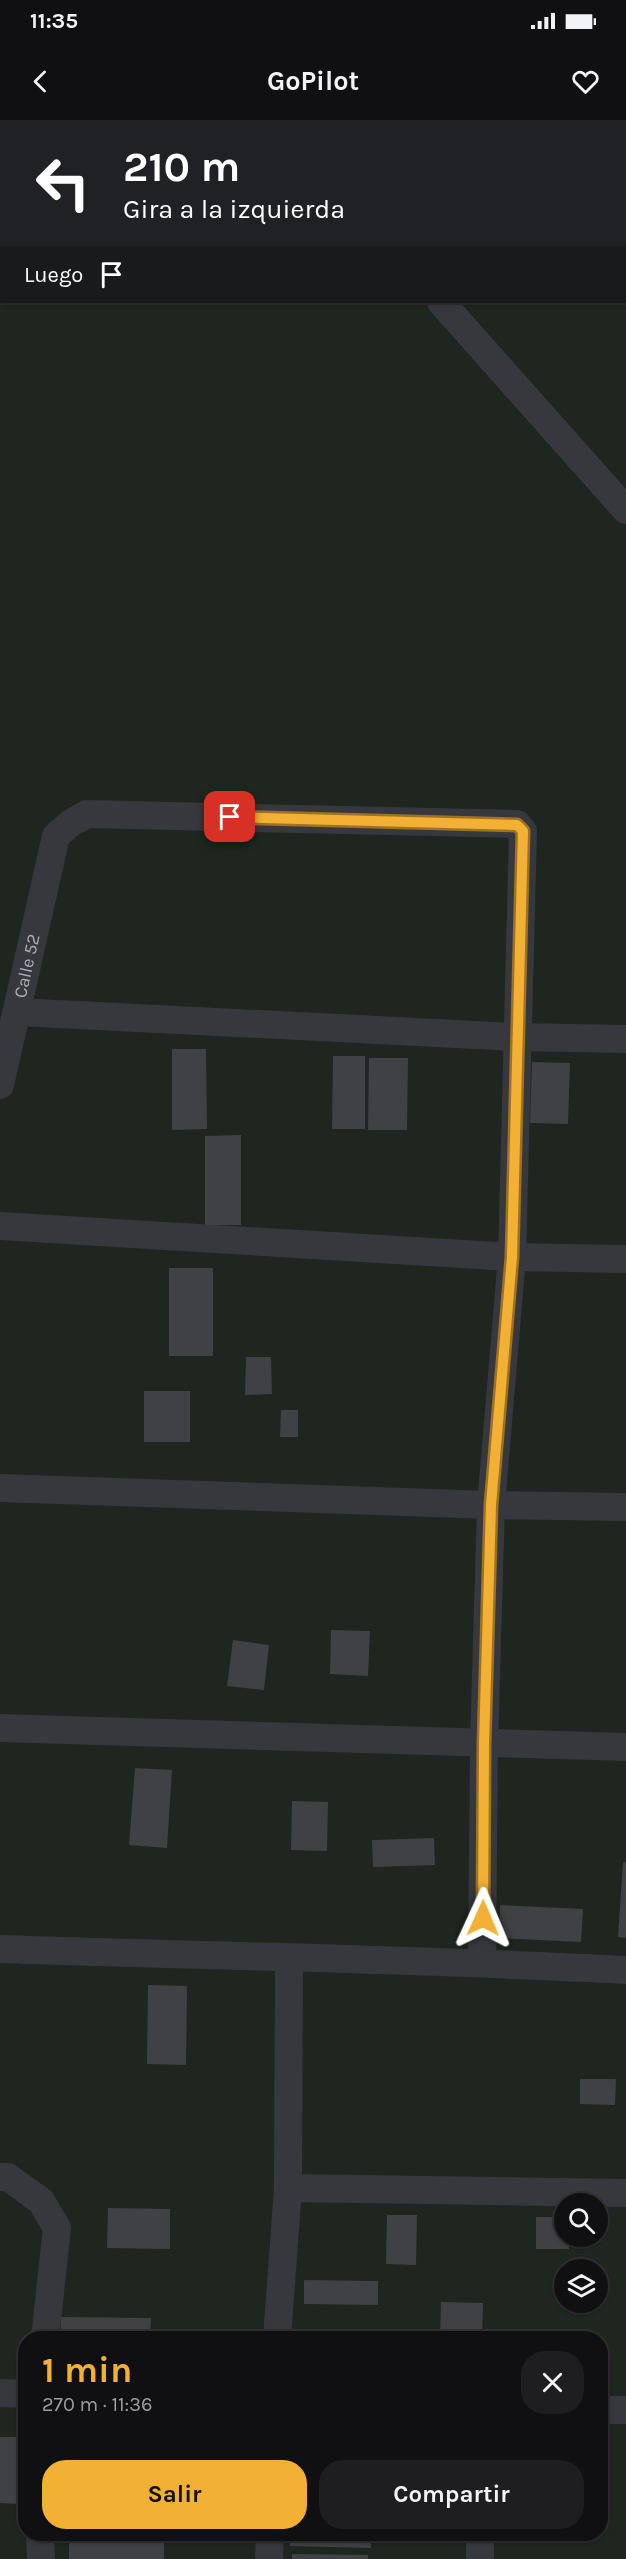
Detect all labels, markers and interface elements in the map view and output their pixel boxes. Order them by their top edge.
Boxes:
text: 11:35 [30,8,78,34]
icon: back [24,65,57,98]
text: GoPilot [267,65,359,97]
icon: heart [569,65,602,98]
text: 210 m [123,142,240,192]
icon: left [24,144,102,222]
text: Gira a la izquierda [123,193,345,225]
icon: arrive [95,258,128,291]
text: Luego [24,262,83,288]
pin [204,791,255,842]
icon: arrive [213,800,246,833]
street label: Calle 52 [9,932,45,1000]
position arrow [451,1886,515,1950]
map controls [554,2193,608,2313]
button: search [554,2193,608,2247]
button: layers [554,2259,608,2313]
text: 1 min [42,2349,132,2391]
button: close [521,2351,584,2414]
text: 270 m · 11:36 [42,2393,152,2416]
button: Salir [42,2460,307,2529]
button: Compartir [319,2460,584,2529]

